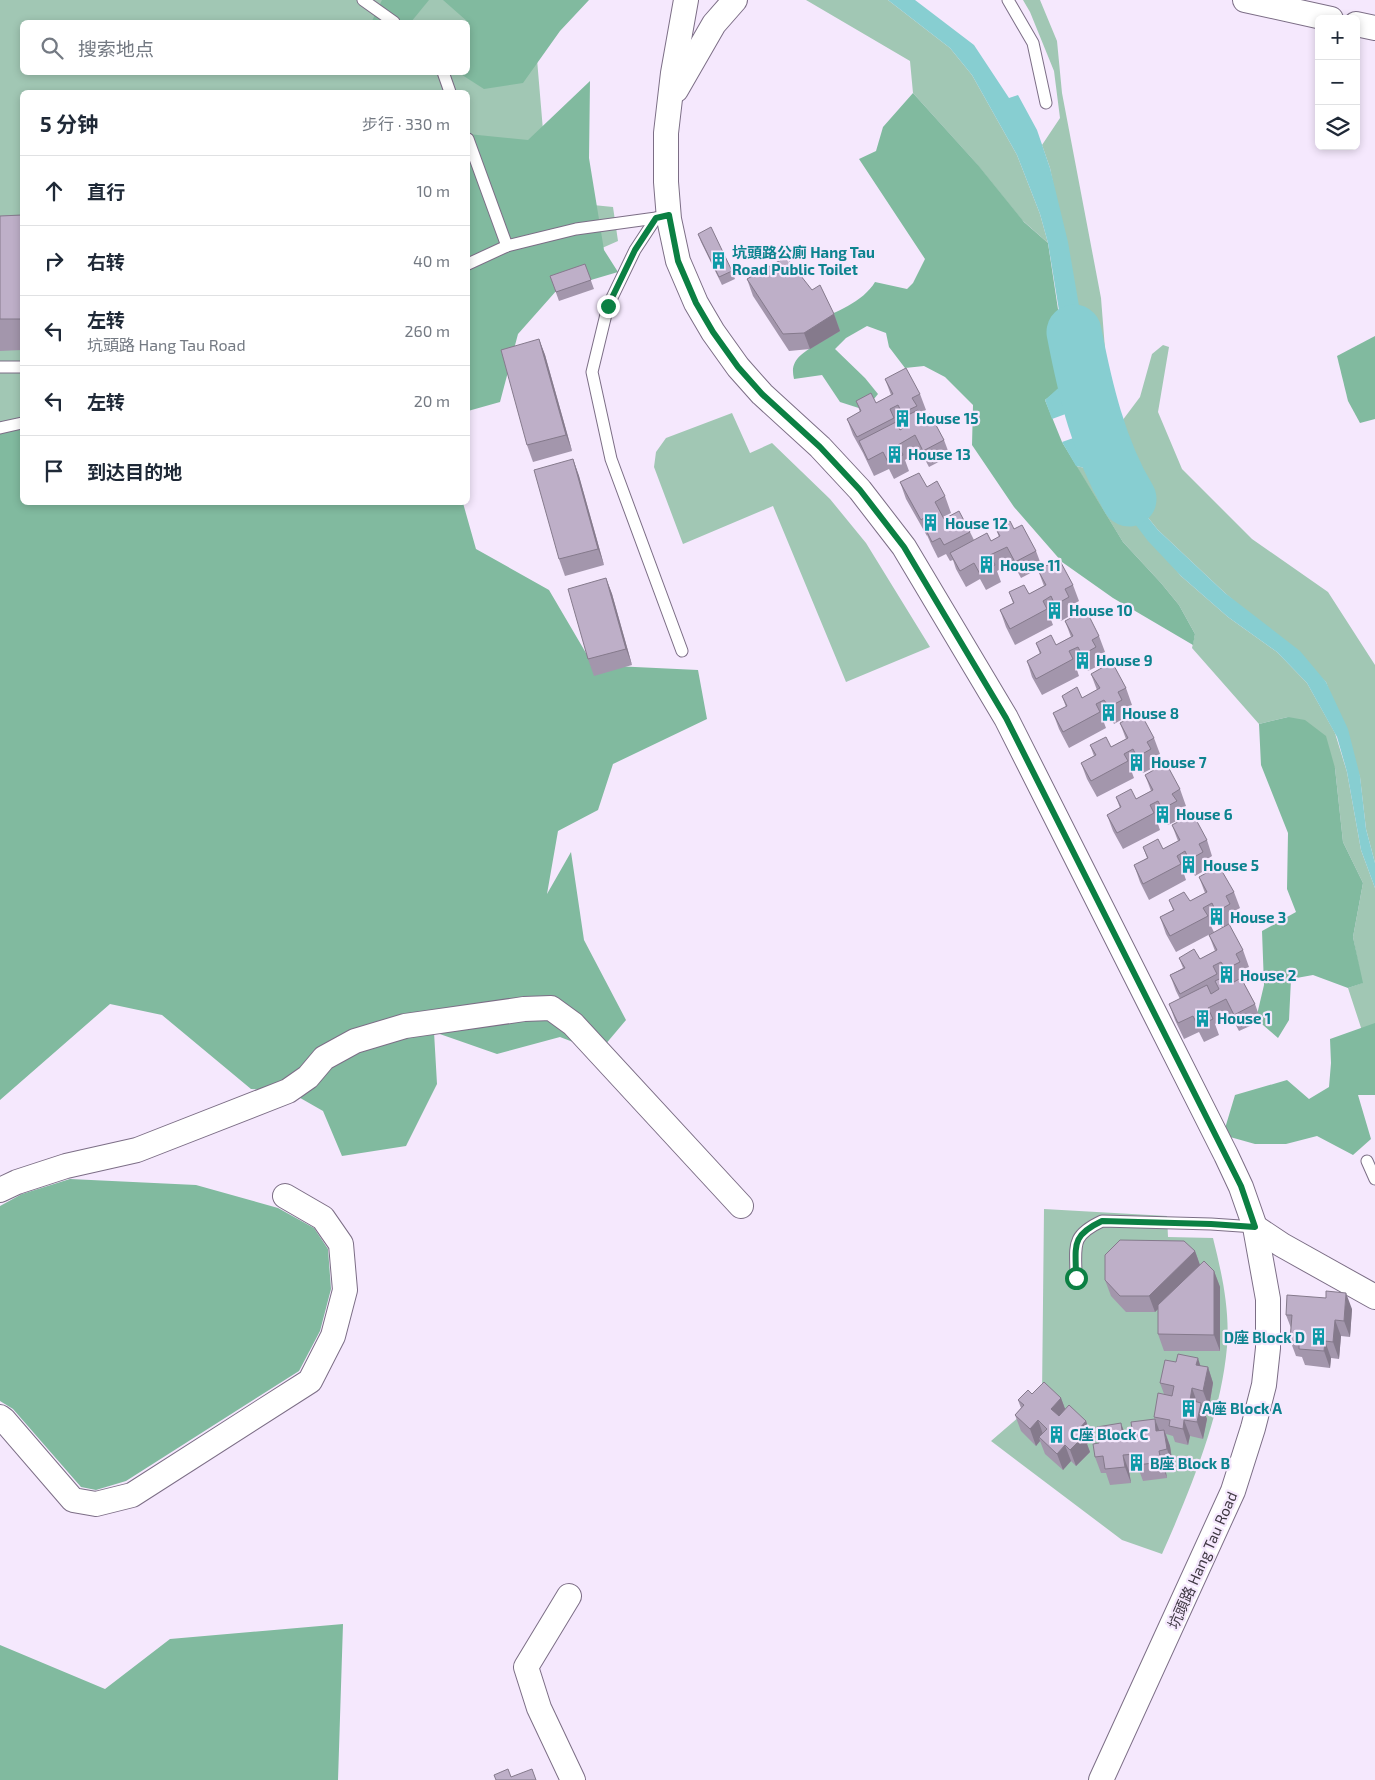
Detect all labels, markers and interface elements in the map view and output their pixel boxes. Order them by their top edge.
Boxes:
map controls [1315,15,1360,150]
button: + [1315,15,1360,60]
search box [20,20,470,75]
icon: search [38,34,66,62]
text: 搜索地点 [78,37,154,60]
button: − [1315,60,1360,105]
button: layers [1315,105,1360,150]
text: 5 分钟 [40,111,98,136]
text: 步行 · 330 m [362,114,450,133]
icon: ahead [40,177,68,205]
text: 直行 [87,180,125,203]
text: 10 m [416,181,450,200]
place label: 坑頭路公廁 Hang Tau Road Public Toilet [732,243,875,278]
icon: right [40,247,68,275]
text: 右转 [87,250,125,273]
text: 40 m [413,251,450,270]
building icon: 坑頭路公廁 Hang Tau Road Public Toilet [708,251,728,271]
route end [597,295,620,318]
text: 左转 [87,308,125,331]
icon: left [40,317,68,345]
text: 260 m [405,321,450,340]
text: 坑頭路 Hang Tau Road [87,335,246,354]
icon: left [40,387,68,415]
text: 左转 [87,390,125,413]
text: 20 m [414,391,450,410]
building icon: House 15 [892,408,912,428]
place label: House 15 [916,409,979,427]
building icon: House 13 [884,444,904,464]
place label: House 13 [908,445,971,463]
icon: arrive [40,457,68,485]
text: 到达目的地 [87,460,182,483]
building icon: House 12 [921,513,941,533]
place label: House 12 [945,514,1008,532]
building icon: House 11 [976,555,996,575]
place label: House 11 [1000,556,1061,574]
building icon: House 10 [1045,600,1065,620]
place label: House 10 [1069,601,1133,619]
building icon: House 9 [1072,650,1092,670]
place label: House 9 [1096,651,1153,669]
building icon: House 8 [1098,703,1118,723]
place label: House 8 [1122,704,1179,722]
building icon: House 7 [1127,752,1147,772]
place label: House 7 [1151,753,1207,771]
building icon: House 6 [1152,804,1172,824]
place label: House 6 [1176,805,1233,823]
building icon: House 5 [1179,855,1199,875]
place label: House 5 [1203,856,1259,874]
building icon: House 3 [1206,907,1226,927]
place label: House 3 [1230,908,1286,926]
building icon: House 2 [1216,965,1236,985]
place label: House 2 [1240,966,1297,984]
building icon: House 1 [1193,1008,1213,1028]
place label: House 1 [1217,1009,1271,1027]
route start [1065,1267,1088,1290]
building icon: D座 Block D [1309,1327,1329,1347]
place label: D座 Block D [1224,1328,1305,1346]
building icon: A座 Block A [1178,1398,1198,1418]
place label: A座 Block A [1202,1399,1282,1417]
building icon: C座 Block C [1046,1424,1066,1444]
place label: C座 Block C [1070,1425,1149,1443]
building icon: B座 Block B [1126,1453,1146,1473]
place label: B座 Block B [1150,1454,1230,1472]
street label: 坑頭路 Hang Tau Road [1164,1488,1240,1632]

